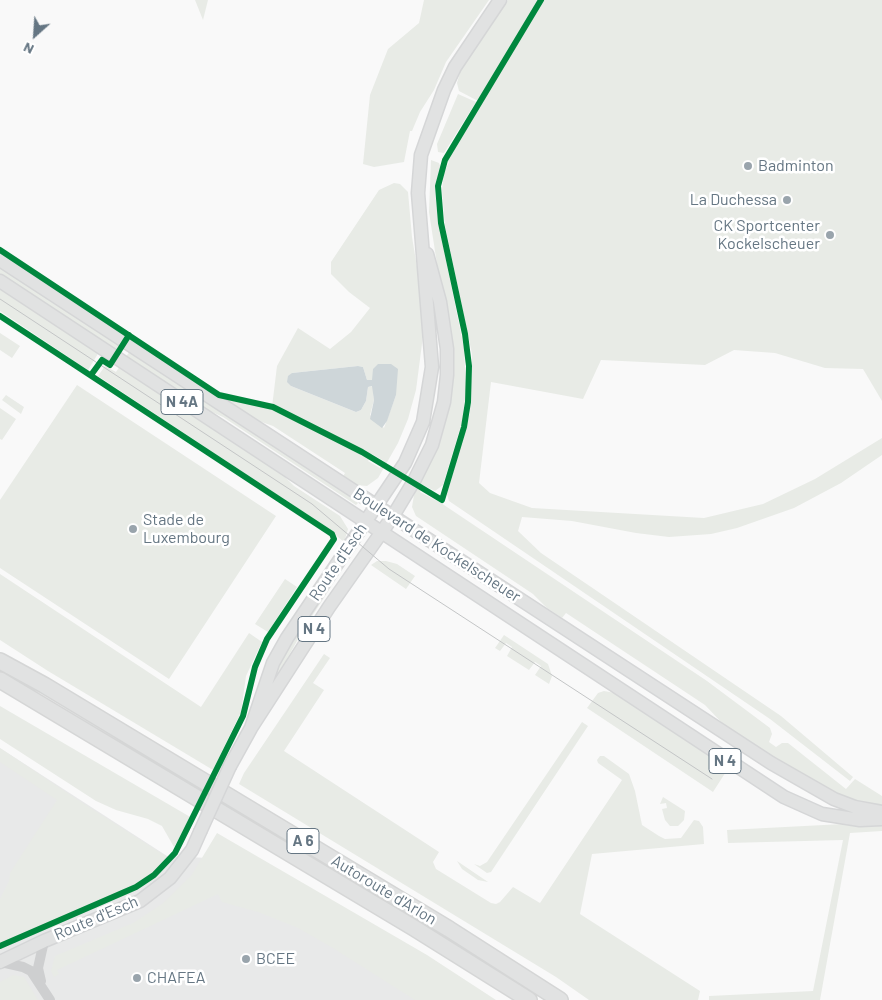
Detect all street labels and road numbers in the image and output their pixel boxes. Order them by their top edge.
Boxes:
road number: N 4A [161,390,203,414]
street label: Boulevard de Kockelscheuer [350,484,524,606]
street label: Route d'Esch [305,520,371,604]
road number: N 4 [298,616,330,642]
road number: N 4 [709,748,741,774]
road number: A 6 [287,828,319,854]
street label: Autoroute d'Arlon [328,851,440,929]
street label: Route d'Esch [51,892,141,944]

